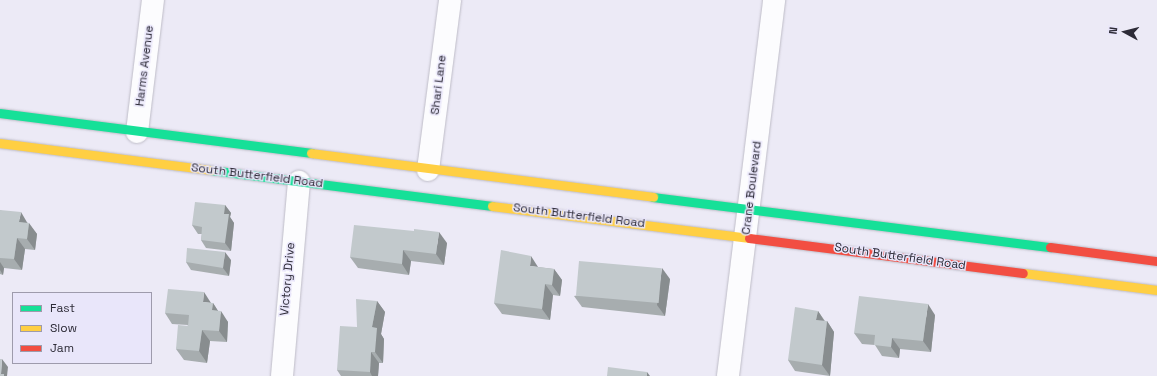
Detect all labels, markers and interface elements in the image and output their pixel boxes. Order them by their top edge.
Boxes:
north arrow [1105,12,1145,52]
street label: Harms Avenue [133,25,157,107]
text: N [1106,26,1120,35]
street label: Shari Lane [428,54,450,116]
street label: Crane Boulevard [739,140,765,236]
street label: South Butterfield Road [190,161,324,191]
street label: South Butterfield Road [512,201,646,231]
street label: South Butterfield Road [833,241,967,273]
street label: Victory Drive [278,242,298,316]
legend [12,292,152,364]
text: Fast [50,300,75,316]
text: Slow [50,320,77,336]
text: Jam [50,340,74,356]

